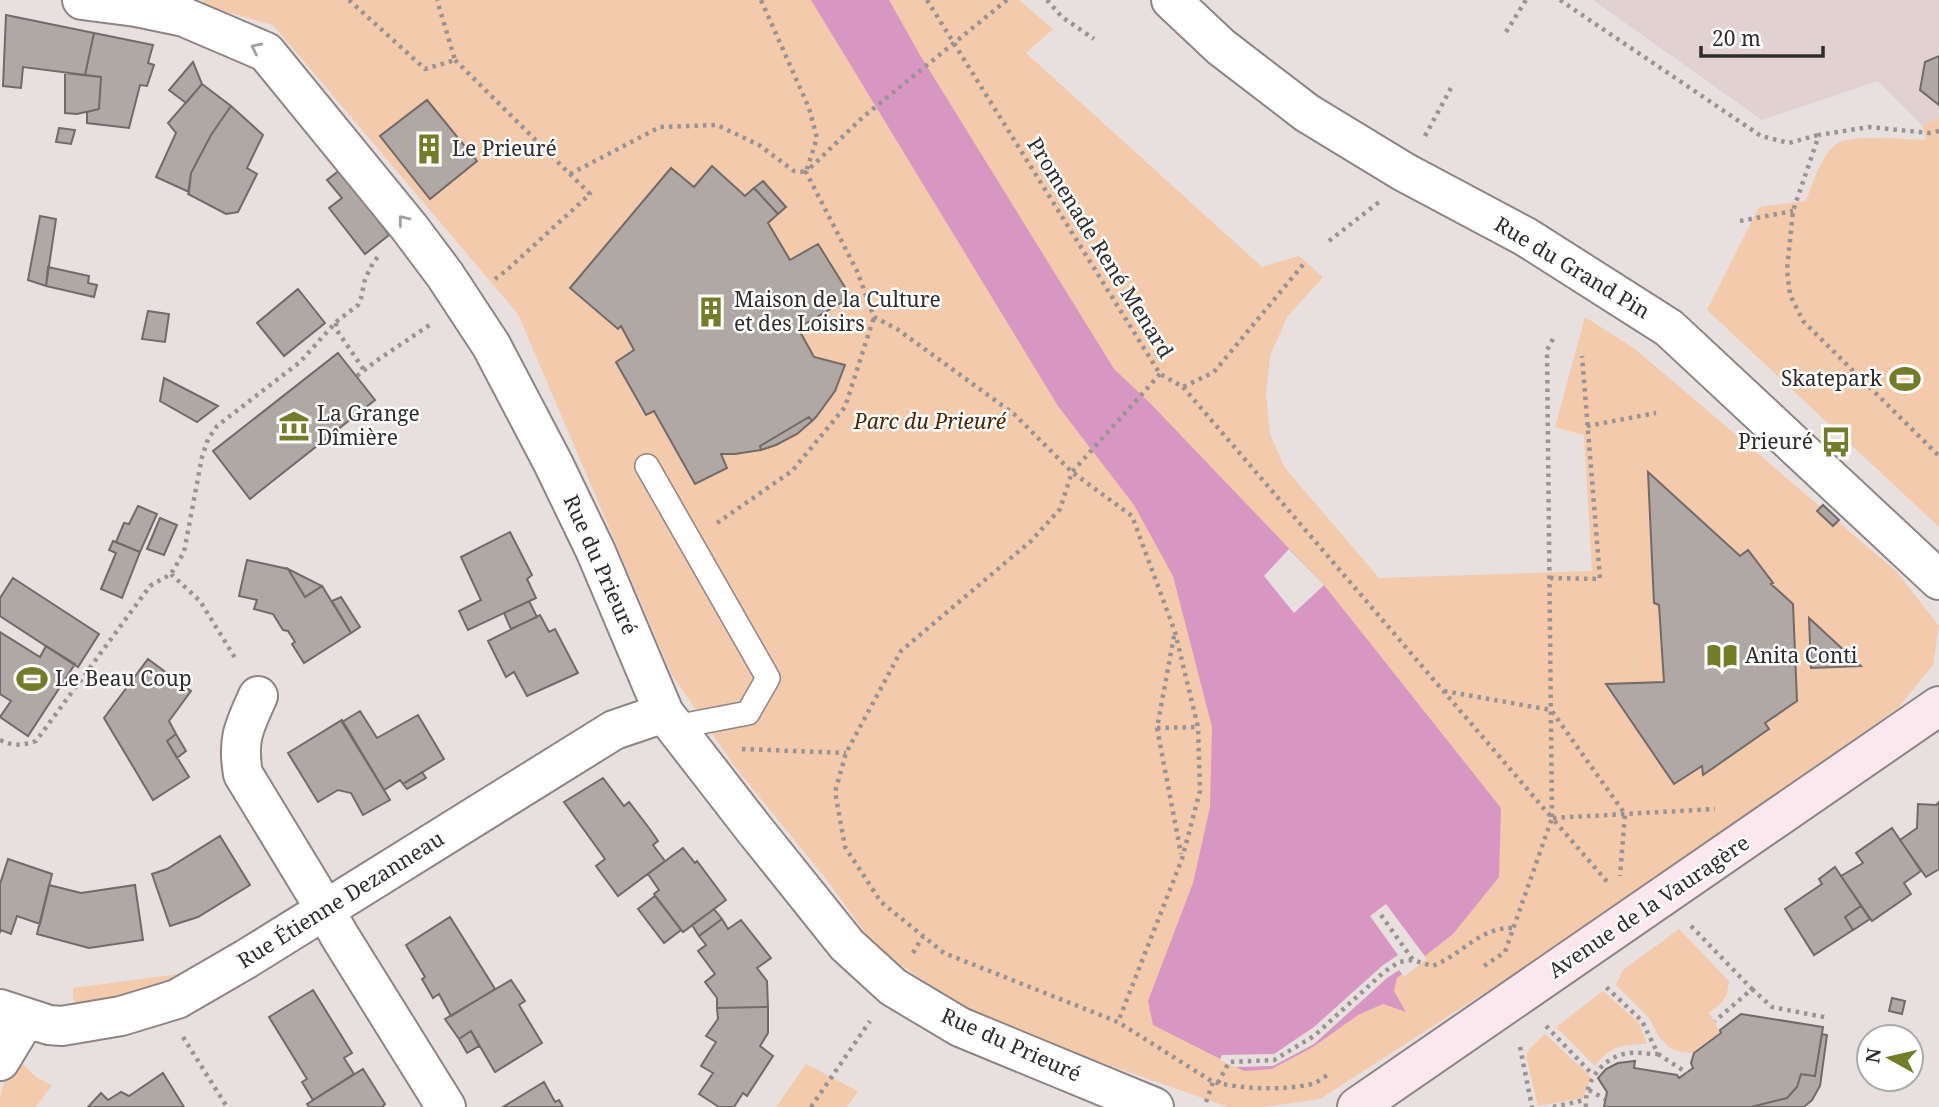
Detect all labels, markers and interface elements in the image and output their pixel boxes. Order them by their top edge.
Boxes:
scale bar [1701,14,1824,58]
text: 20 m [1712,24,1761,52]
one-way arrow [251,42,263,56]
building icon: Le Prieuré [412,132,446,166]
street label: Promenade René Menard [1021,132,1180,363]
place label: Le Prieuré [452,134,557,162]
street label: Rue du Grand Pin [1490,210,1655,325]
one-way arrow [399,216,411,229]
place label: Maison de la Culture et des Loisirs [734,285,941,337]
building icon: Maison de la Culture et des Loisirs [694,295,728,329]
sports icon: Skatepark [1888,362,1922,396]
place label: Skatepark [1781,364,1883,392]
place label: La Grange Dîmière [317,399,420,451]
park label: Parc du Prieuré [853,407,1007,435]
museum icon: La Grange Dîmière [277,409,311,443]
bus stop icon: Prieuré [1819,425,1853,459]
place label: Prieuré [1738,427,1813,455]
street label: Rue du Prieuré [558,490,644,639]
library icon: Anita Conti [1705,639,1739,673]
place label: Anita Conti [1745,641,1858,669]
sports icon: Le Beau Coup [15,662,49,696]
place label: Le Beau Coup [55,664,192,692]
street label: Rue Étienne Dezanneau [232,824,449,974]
street label: Avenue de la Vauragère [1542,828,1754,984]
street label: Rue du Prieuré [937,1001,1086,1087]
north arrow [1855,1023,1925,1093]
text: N [1859,1046,1887,1065]

